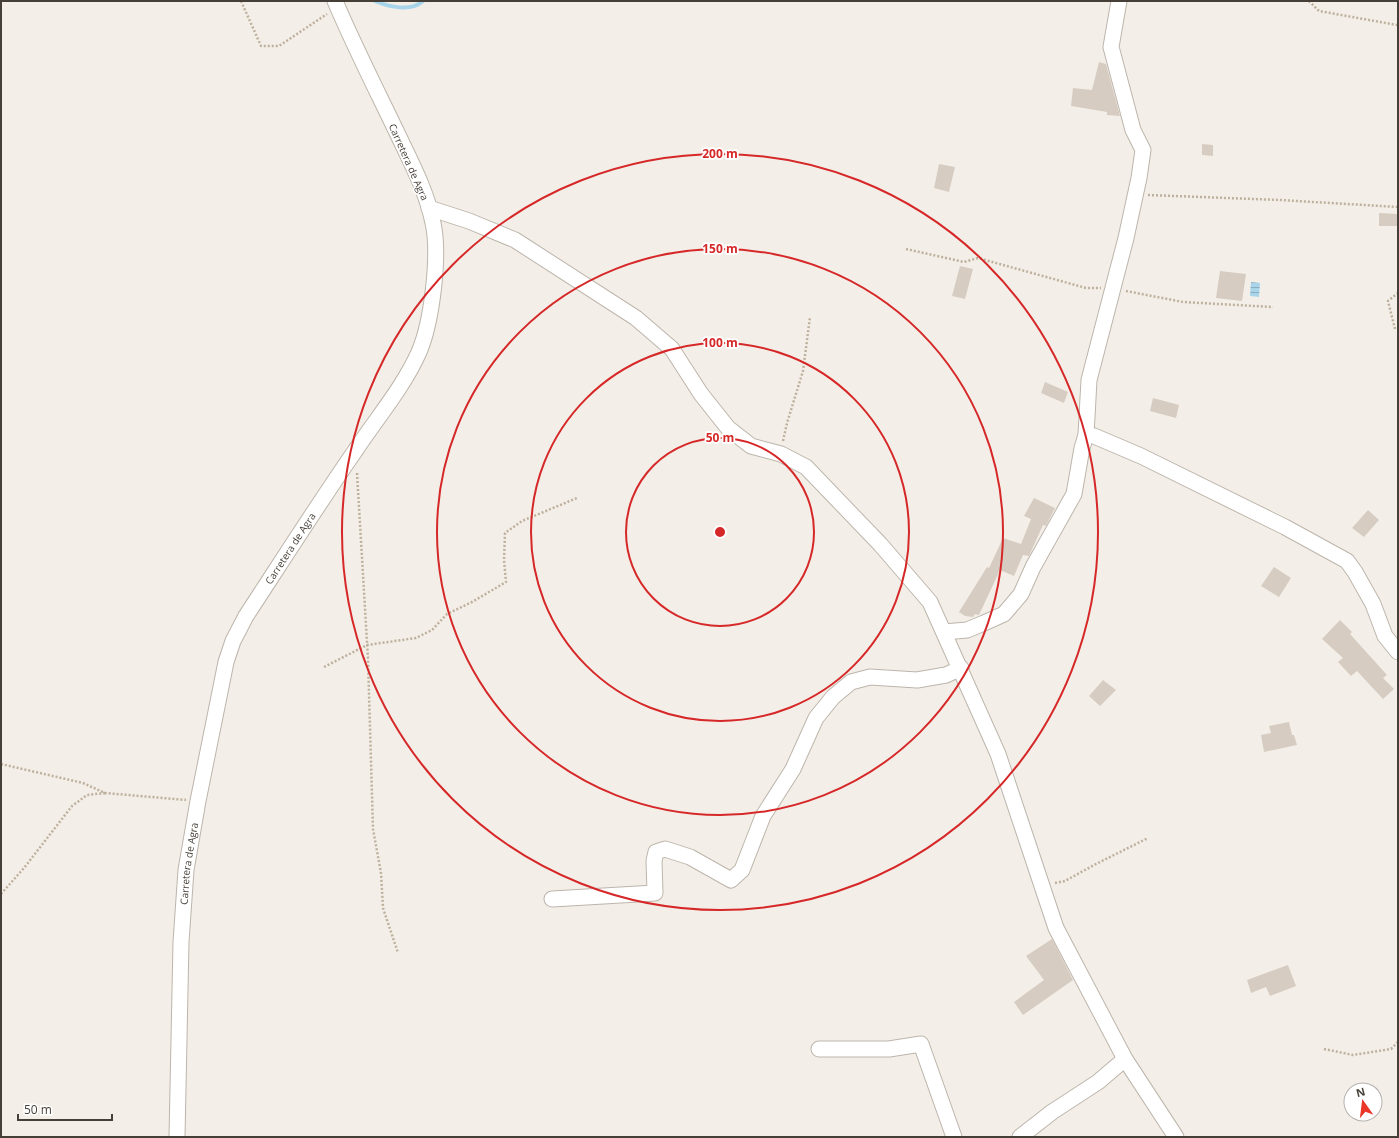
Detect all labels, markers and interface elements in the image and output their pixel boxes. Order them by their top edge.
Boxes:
street label: Carretera de Agra [386,121,432,203]
text: 200 m [702,145,738,162]
text: 150 m [702,240,738,257]
text: 100 m [702,334,738,351]
text: 50 m [706,429,734,446]
street label: Carretera de Agra [262,510,319,587]
centre of rings [713,525,727,539]
street label: Carretera de Agra [177,821,201,905]
north arrow [1343,1082,1383,1122]
text: N [1354,1083,1367,1100]
scale bar [18,1096,112,1122]
text: 50 m [24,1101,52,1118]

